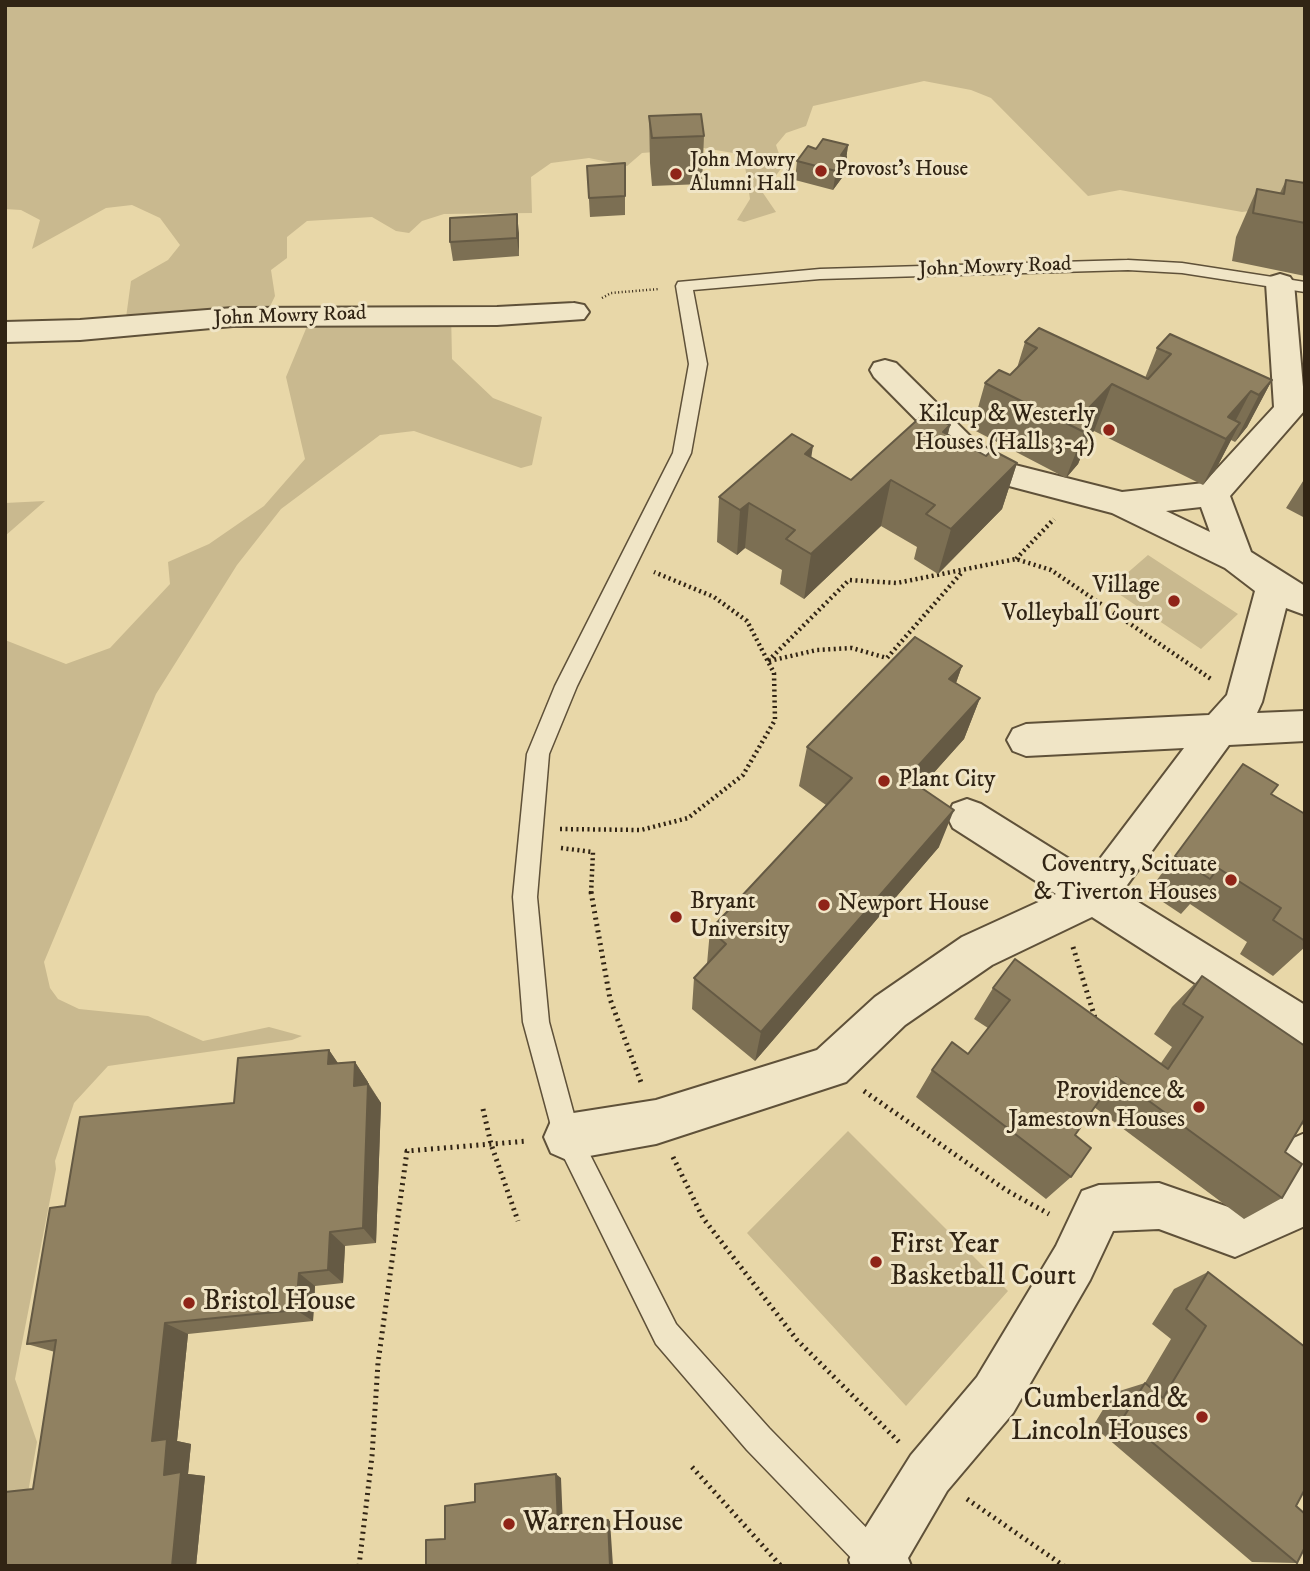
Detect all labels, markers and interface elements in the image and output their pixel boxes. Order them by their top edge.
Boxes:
place label: John Mowry Alumni Hall [690,149,796,199]
place label: Provost's House [835,158,968,184]
marker: Provost's House [813,163,829,179]
marker: John Mowry Alumni Hall [668,166,684,182]
street label: John Mowry Road [918,253,1072,283]
street label: John Mowry Road [213,302,367,332]
place label: Kilcup & Westerly Houses (Halls 3-4) [914,402,1095,458]
marker: Kilcup & Westerly Houses (Halls 3-4) [1101,422,1117,438]
place label: Village Volleyball Court [1002,573,1160,629]
marker: Village Volleyball Court [1166,593,1182,609]
place label: Plant City [898,767,995,795]
marker: Plant City [876,773,892,789]
place label: Coventry, Scituate & Tiverton Houses [1034,852,1217,908]
marker: Coventry, Scituate & Tiverton Houses [1223,872,1239,888]
place label: Bryant University [690,889,789,945]
place label: Newport House [838,891,989,919]
marker: Newport House [816,897,832,913]
marker: Bryant University [668,909,684,925]
place label: Providence & Jamestown Houses [1008,1079,1185,1135]
marker: Providence & Jamestown Houses [1191,1099,1207,1115]
place label: First Year Basketball Court [890,1229,1076,1295]
marker: First Year Basketball Court [868,1254,884,1270]
place label: Bristol House [203,1286,356,1320]
marker: Bristol House [181,1295,197,1311]
place label: Cumberland & Lincoln Houses [1011,1384,1188,1450]
marker: Cumberland & Lincoln Houses [1194,1409,1210,1425]
place label: Warren House [523,1507,683,1541]
marker: Warren House [501,1516,517,1532]

